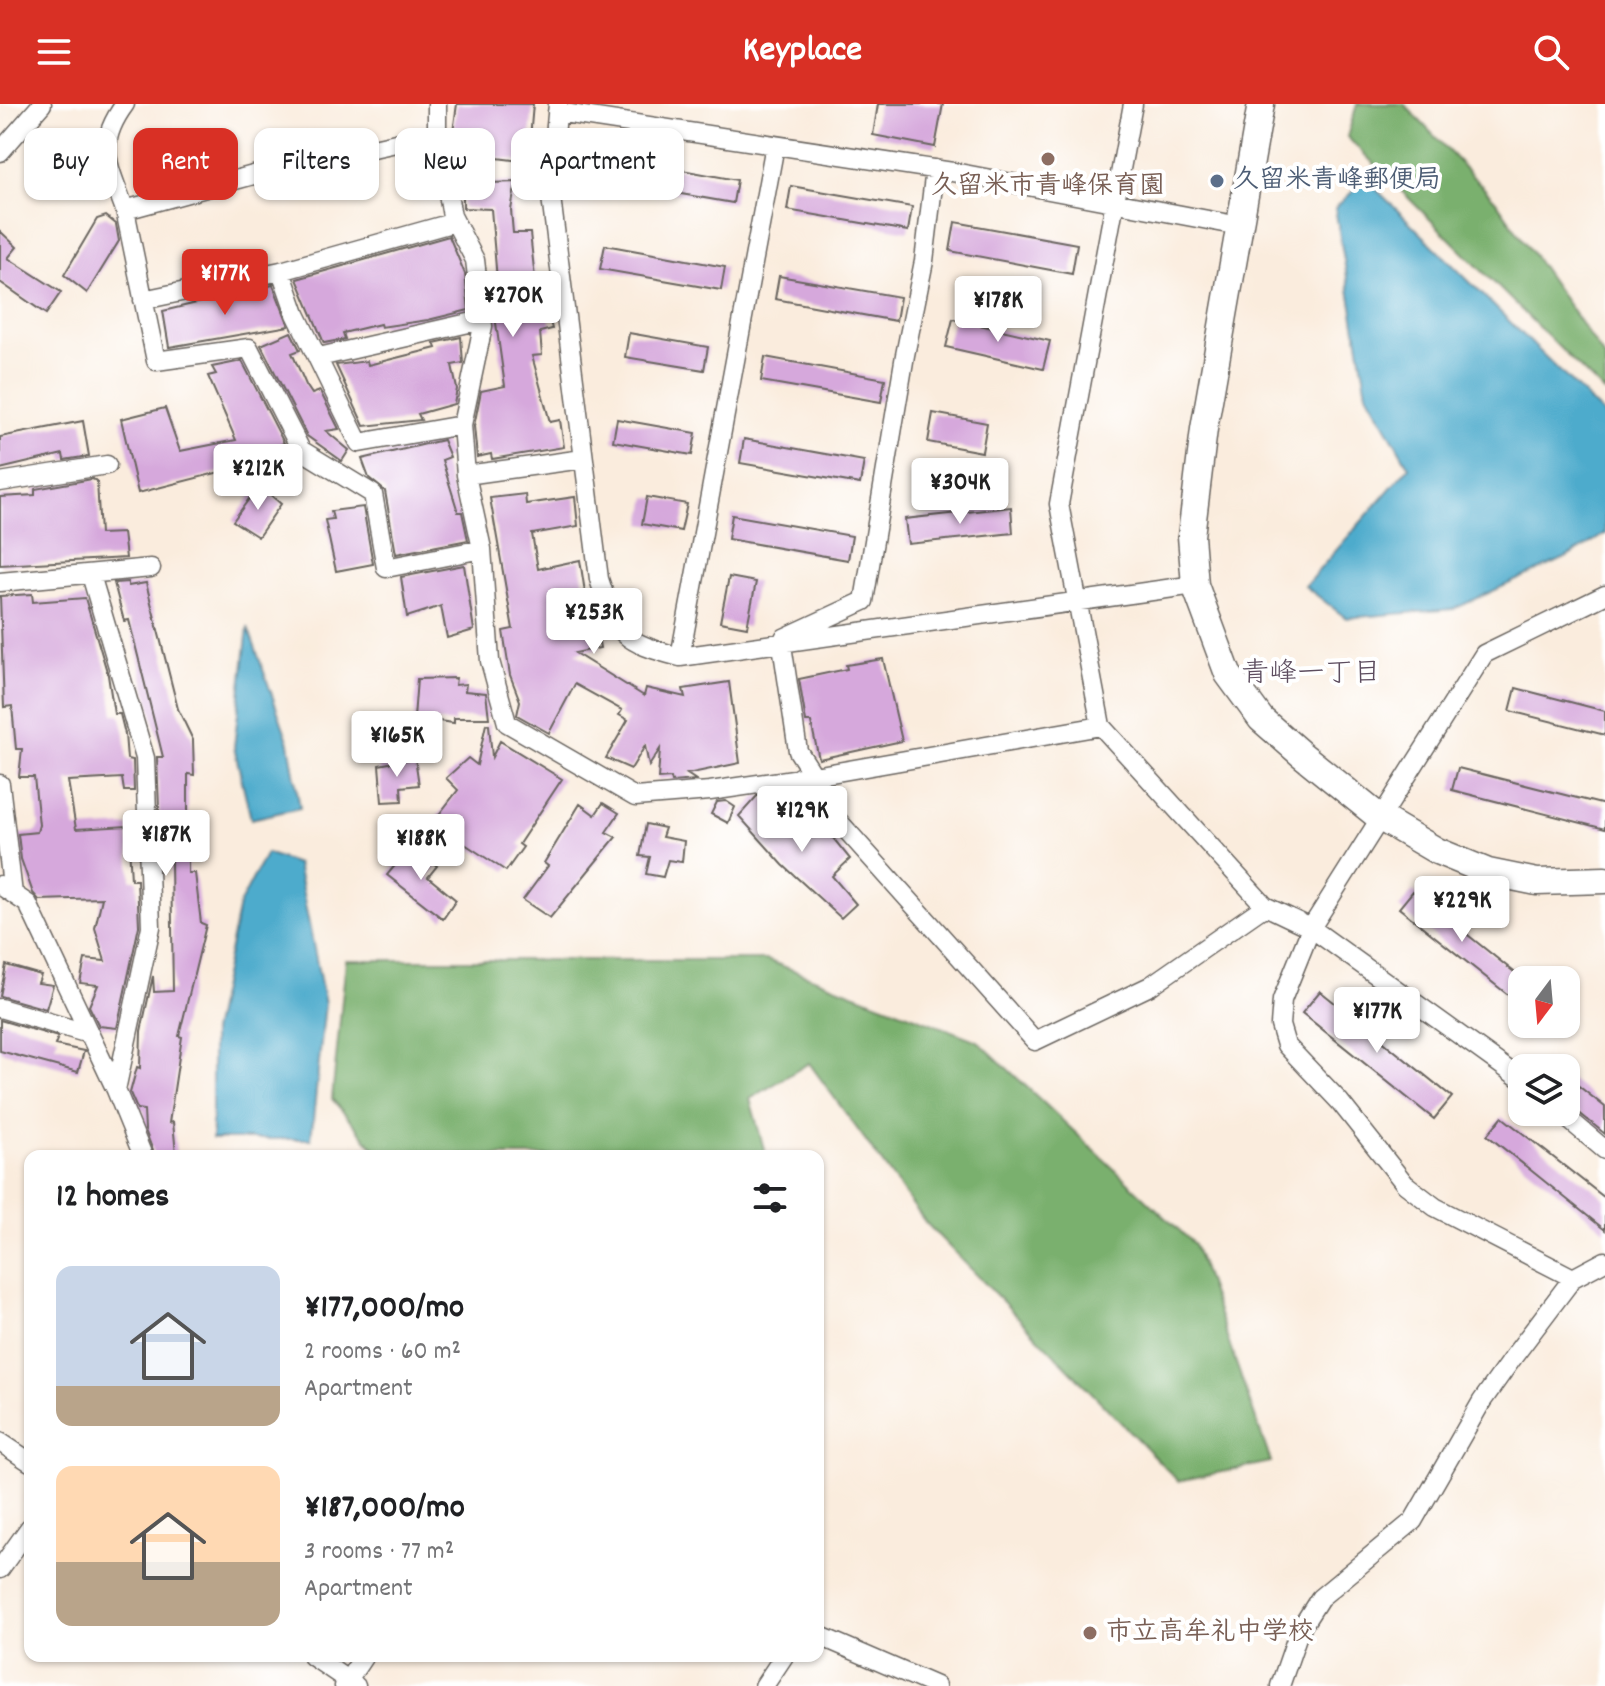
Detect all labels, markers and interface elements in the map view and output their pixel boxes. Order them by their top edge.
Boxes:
text: Keyplace [743,26,862,78]
icon: menu [32,30,76,74]
icon: search [1529,30,1573,74]
chip: Buy [24,128,117,200]
chip: Rent [133,128,238,200]
chip: Filters [254,128,379,200]
chip: New [395,128,495,200]
chip: Apartment [511,128,684,200]
marker: 久留米市青峰保育園 [1039,150,1057,168]
place label: 久留米青峰郵便局 [1233,163,1441,200]
place label: 久留米市青峰保育園 [931,169,1165,206]
marker: 久留米青峰郵便局 [1208,172,1226,190]
pin: ¥177K [169,249,281,317]
text: ¥177K [200,256,250,293]
pin: ¥270K [457,271,569,339]
pin: ¥178K [942,276,1054,344]
text: ¥270K [483,278,543,315]
text: ¥178K [973,283,1023,320]
pin: ¥212K [202,444,314,512]
text: ¥212K [231,451,285,488]
pin: ¥304K [904,458,1016,526]
text: ¥304K [929,465,991,502]
pin: ¥253K [538,588,650,656]
text: ¥253K [564,595,624,632]
district label: 青峰一丁目 [1241,656,1381,696]
pin: ¥165K [341,711,453,779]
text: ¥165K [369,718,425,755]
pin: ¥129K [746,786,858,854]
text: ¥129K [775,793,829,830]
pin: ¥187K [110,810,222,878]
pin: ¥188K [365,814,477,882]
text: ¥187K [141,817,191,854]
text: ¥188K [395,821,447,858]
pin: ¥229K [1406,876,1518,944]
text: ¥229K [1432,883,1492,920]
north arrow [1508,966,1580,1038]
map controls [1508,966,1580,1126]
pin: ¥177K [1321,987,1433,1055]
text: ¥177K [1352,994,1402,1031]
button: layers [1508,1054,1580,1126]
text: 12 homes [56,1174,169,1223]
icon: filters [748,1176,792,1220]
text: ¥177,000/mo [304,1285,464,1334]
icon: home [120,1298,216,1394]
text: 2 rooms · 60 m² [304,1334,461,1371]
text: Apartment [304,1371,413,1408]
text: ¥187,000/mo [304,1485,465,1534]
icon: home [120,1498,216,1594]
text: 3 rooms · 77 m² [304,1534,454,1571]
text: Apartment [304,1571,413,1608]
place label: 市立高牟礼中学校 [1106,1615,1314,1652]
marker: 市立高牟礼中学校 [1081,1624,1099,1642]

